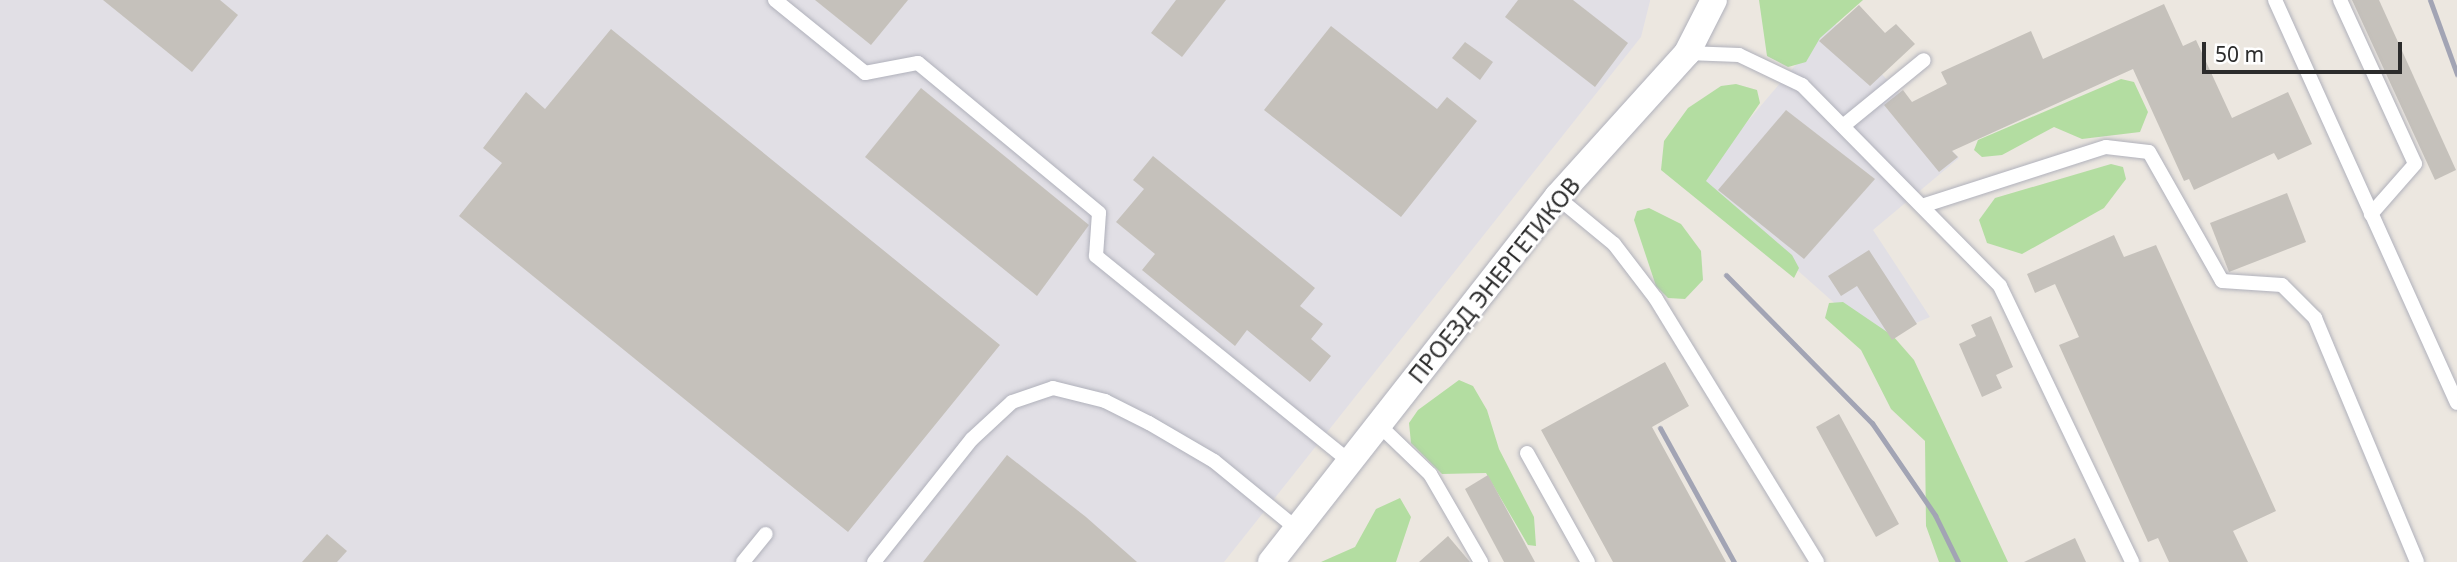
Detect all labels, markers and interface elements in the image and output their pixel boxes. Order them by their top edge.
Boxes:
scale bar [2205,28,2404,72]
text: 50 m [2215,40,2264,68]
street label: ПРОЕЗД ЭНЕРГЕТИКОВ [1402,172,1586,388]

